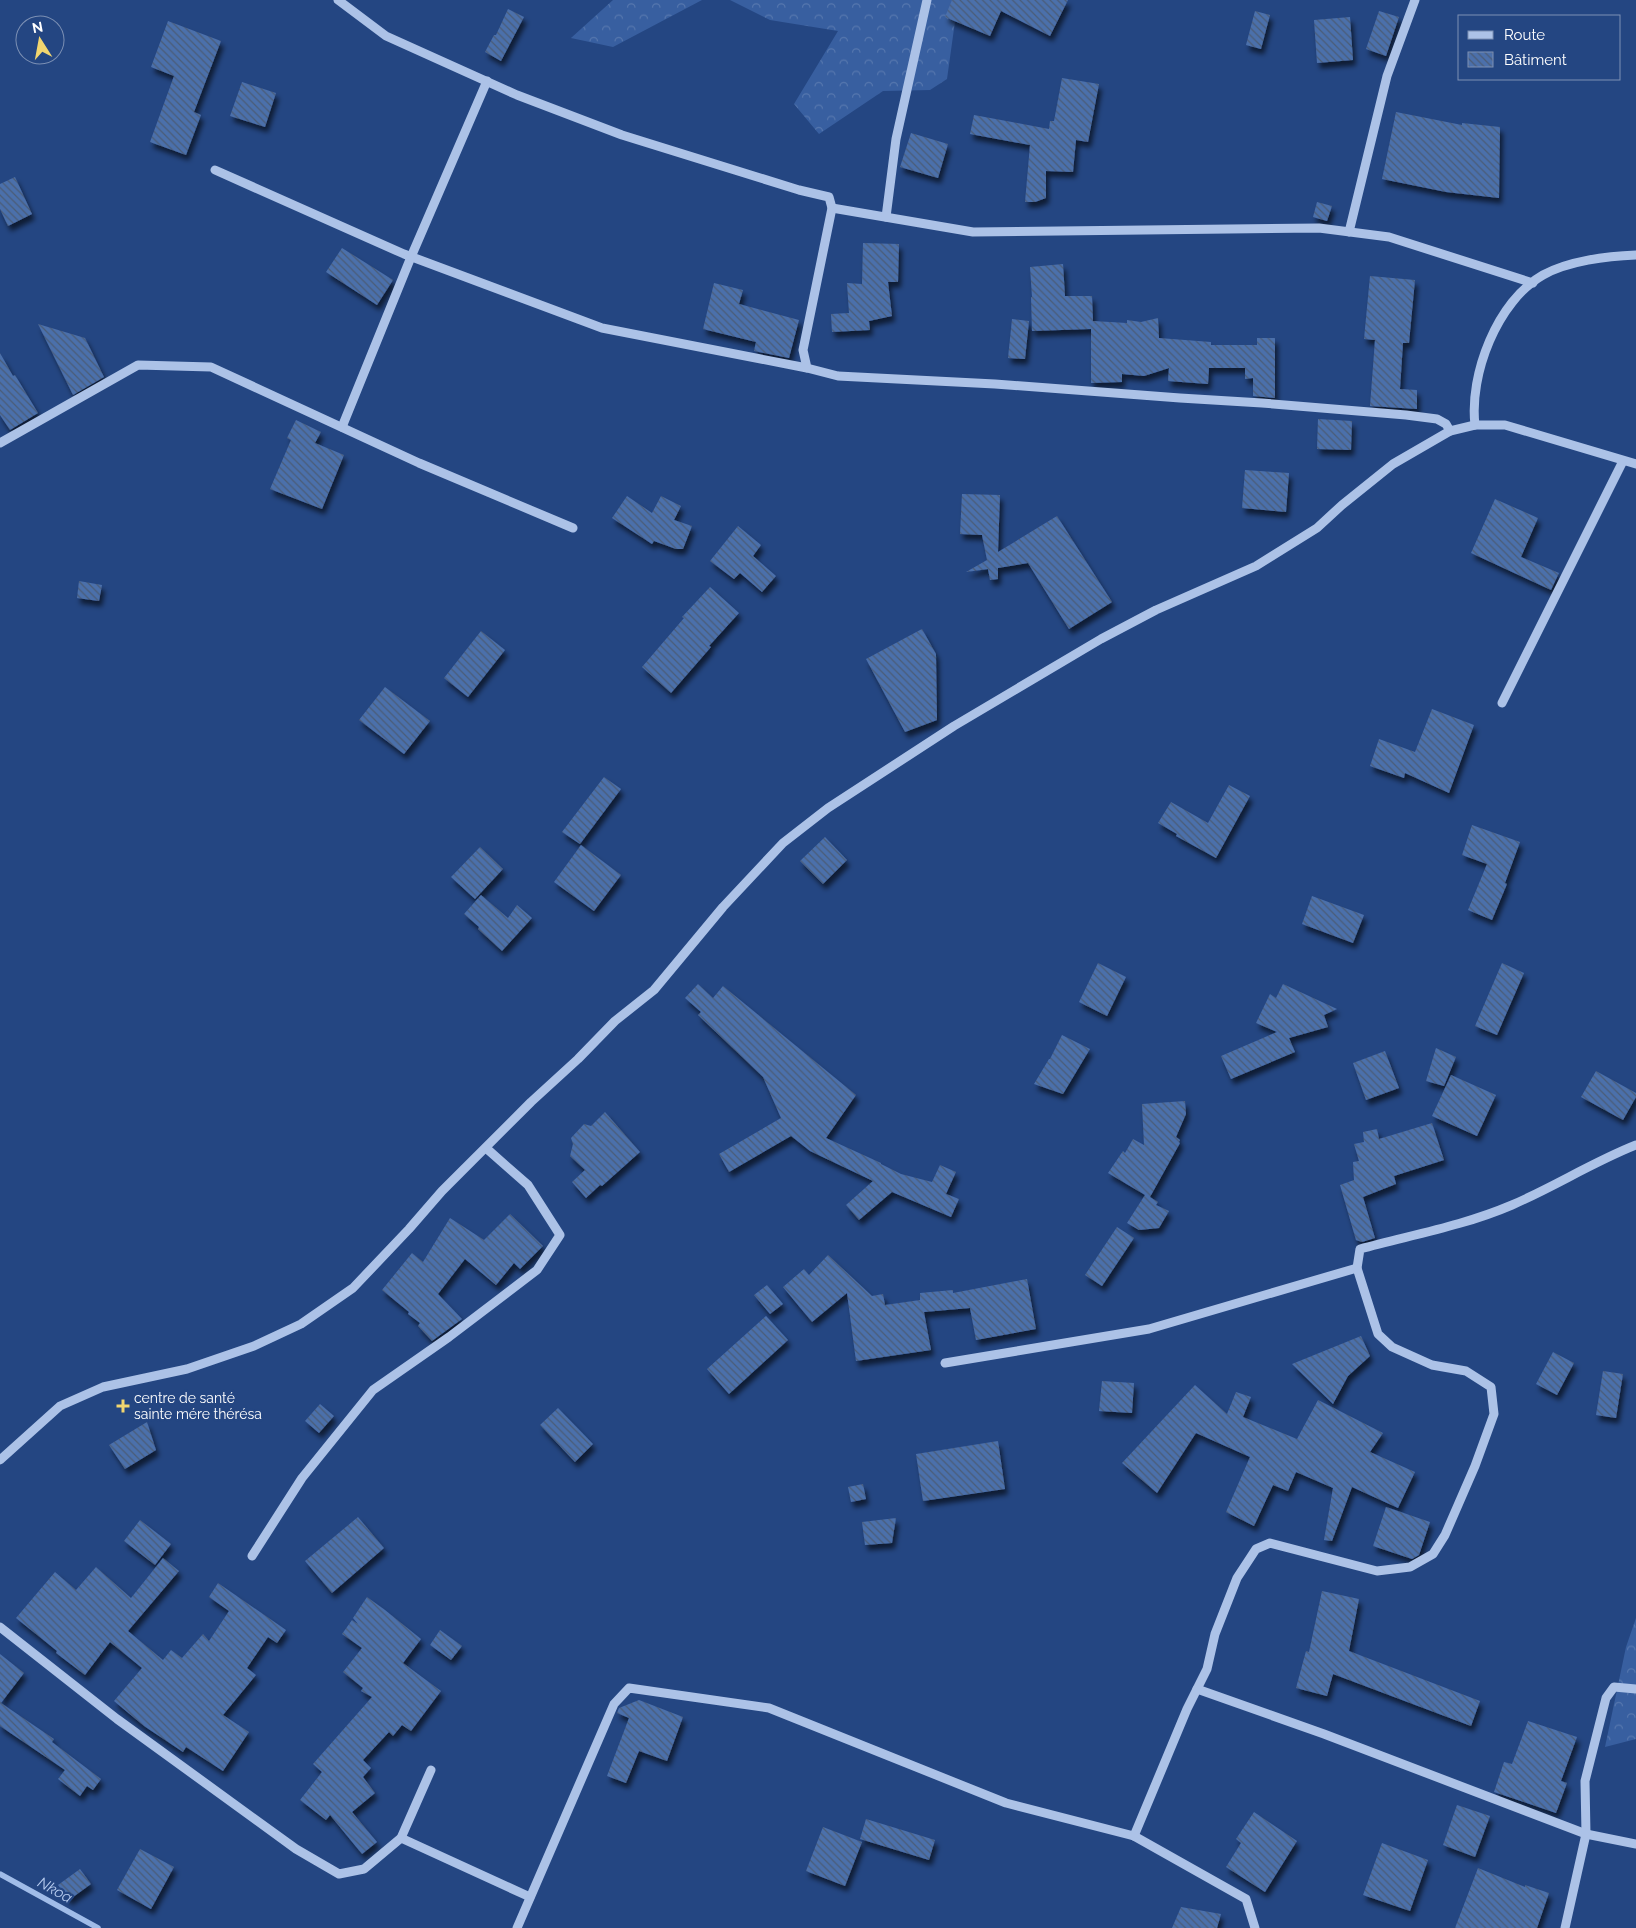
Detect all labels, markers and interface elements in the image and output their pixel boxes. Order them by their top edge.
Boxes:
north arrow [15,15,65,65]
legend [1458,15,1621,80]
text: N [31,18,44,36]
text: Route [1504,26,1545,44]
text: Bâtiment [1504,51,1567,69]
place label: centre de santé sainte mére thérésa [134,1390,262,1422]
marker: centre de santé sainte mére thérésa [116,1399,130,1413]
water label: Nkoa [35,1873,75,1907]

